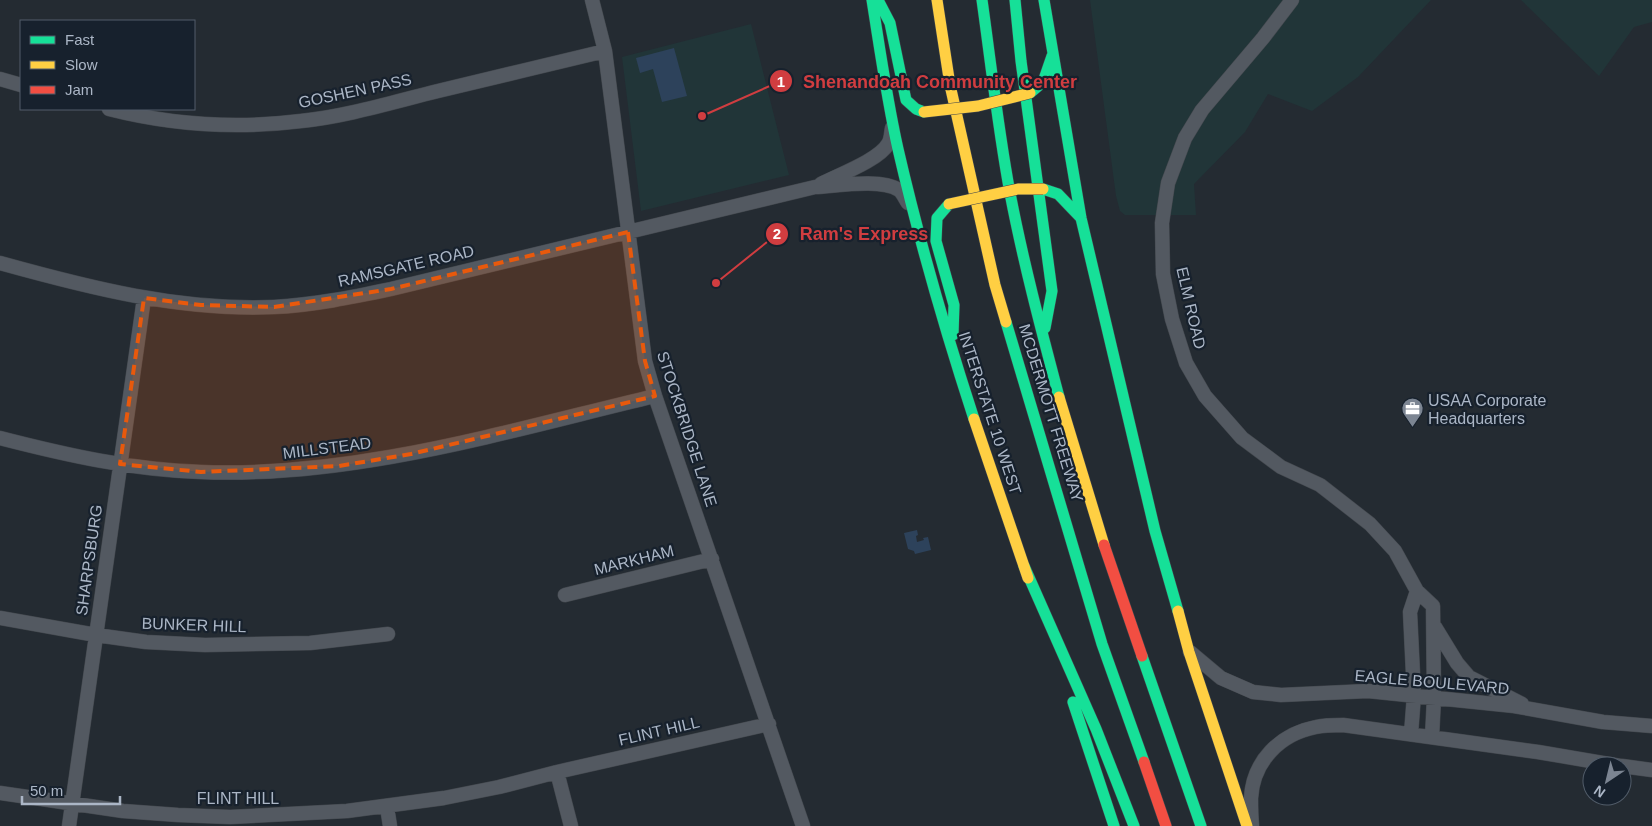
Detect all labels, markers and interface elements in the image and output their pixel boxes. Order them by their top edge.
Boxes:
legend [20,20,195,110]
text: Fast [65,31,95,48]
text: Slow [65,56,98,73]
callout: Shenandoah Community Center [768,65,1087,98]
street label: GOSHEN PASS [297,71,413,111]
text: Shenandoah Community Center [803,72,1077,92]
text: 1 [777,73,785,90]
text: Jam [65,81,93,98]
callout: Ram's Express [765,217,938,250]
text: Ram's Express [800,224,928,244]
text: 2 [773,225,781,242]
street label: RAMSGATE ROAD [336,242,476,290]
street label: ELM ROAD [1173,265,1209,351]
street label: MCDERMOTT FREEWAY [1016,322,1086,504]
street label: INTERSTATE 10 WEST [956,329,1024,497]
street label: STOCKBRIDGE LANE [654,349,720,509]
place label: USAA Corporate Headquarters [1428,392,1546,427]
office icon: USAA Corporate Headquarters [1400,397,1424,428]
street label: MILLSTEAD [282,434,372,462]
street label: SHARPSBURG [73,503,105,617]
street label: MARKHAM [592,542,676,578]
street label: BUNKER HILL [141,615,247,635]
street label: EAGLE BOULEVARD [1354,667,1510,697]
street label: FLINT HILL [617,713,701,749]
north arrow [1582,756,1632,806]
scale bar [22,774,120,806]
text: 50 m [30,782,63,799]
text: N [1591,782,1608,801]
street label: FLINT HILL [197,790,279,807]

